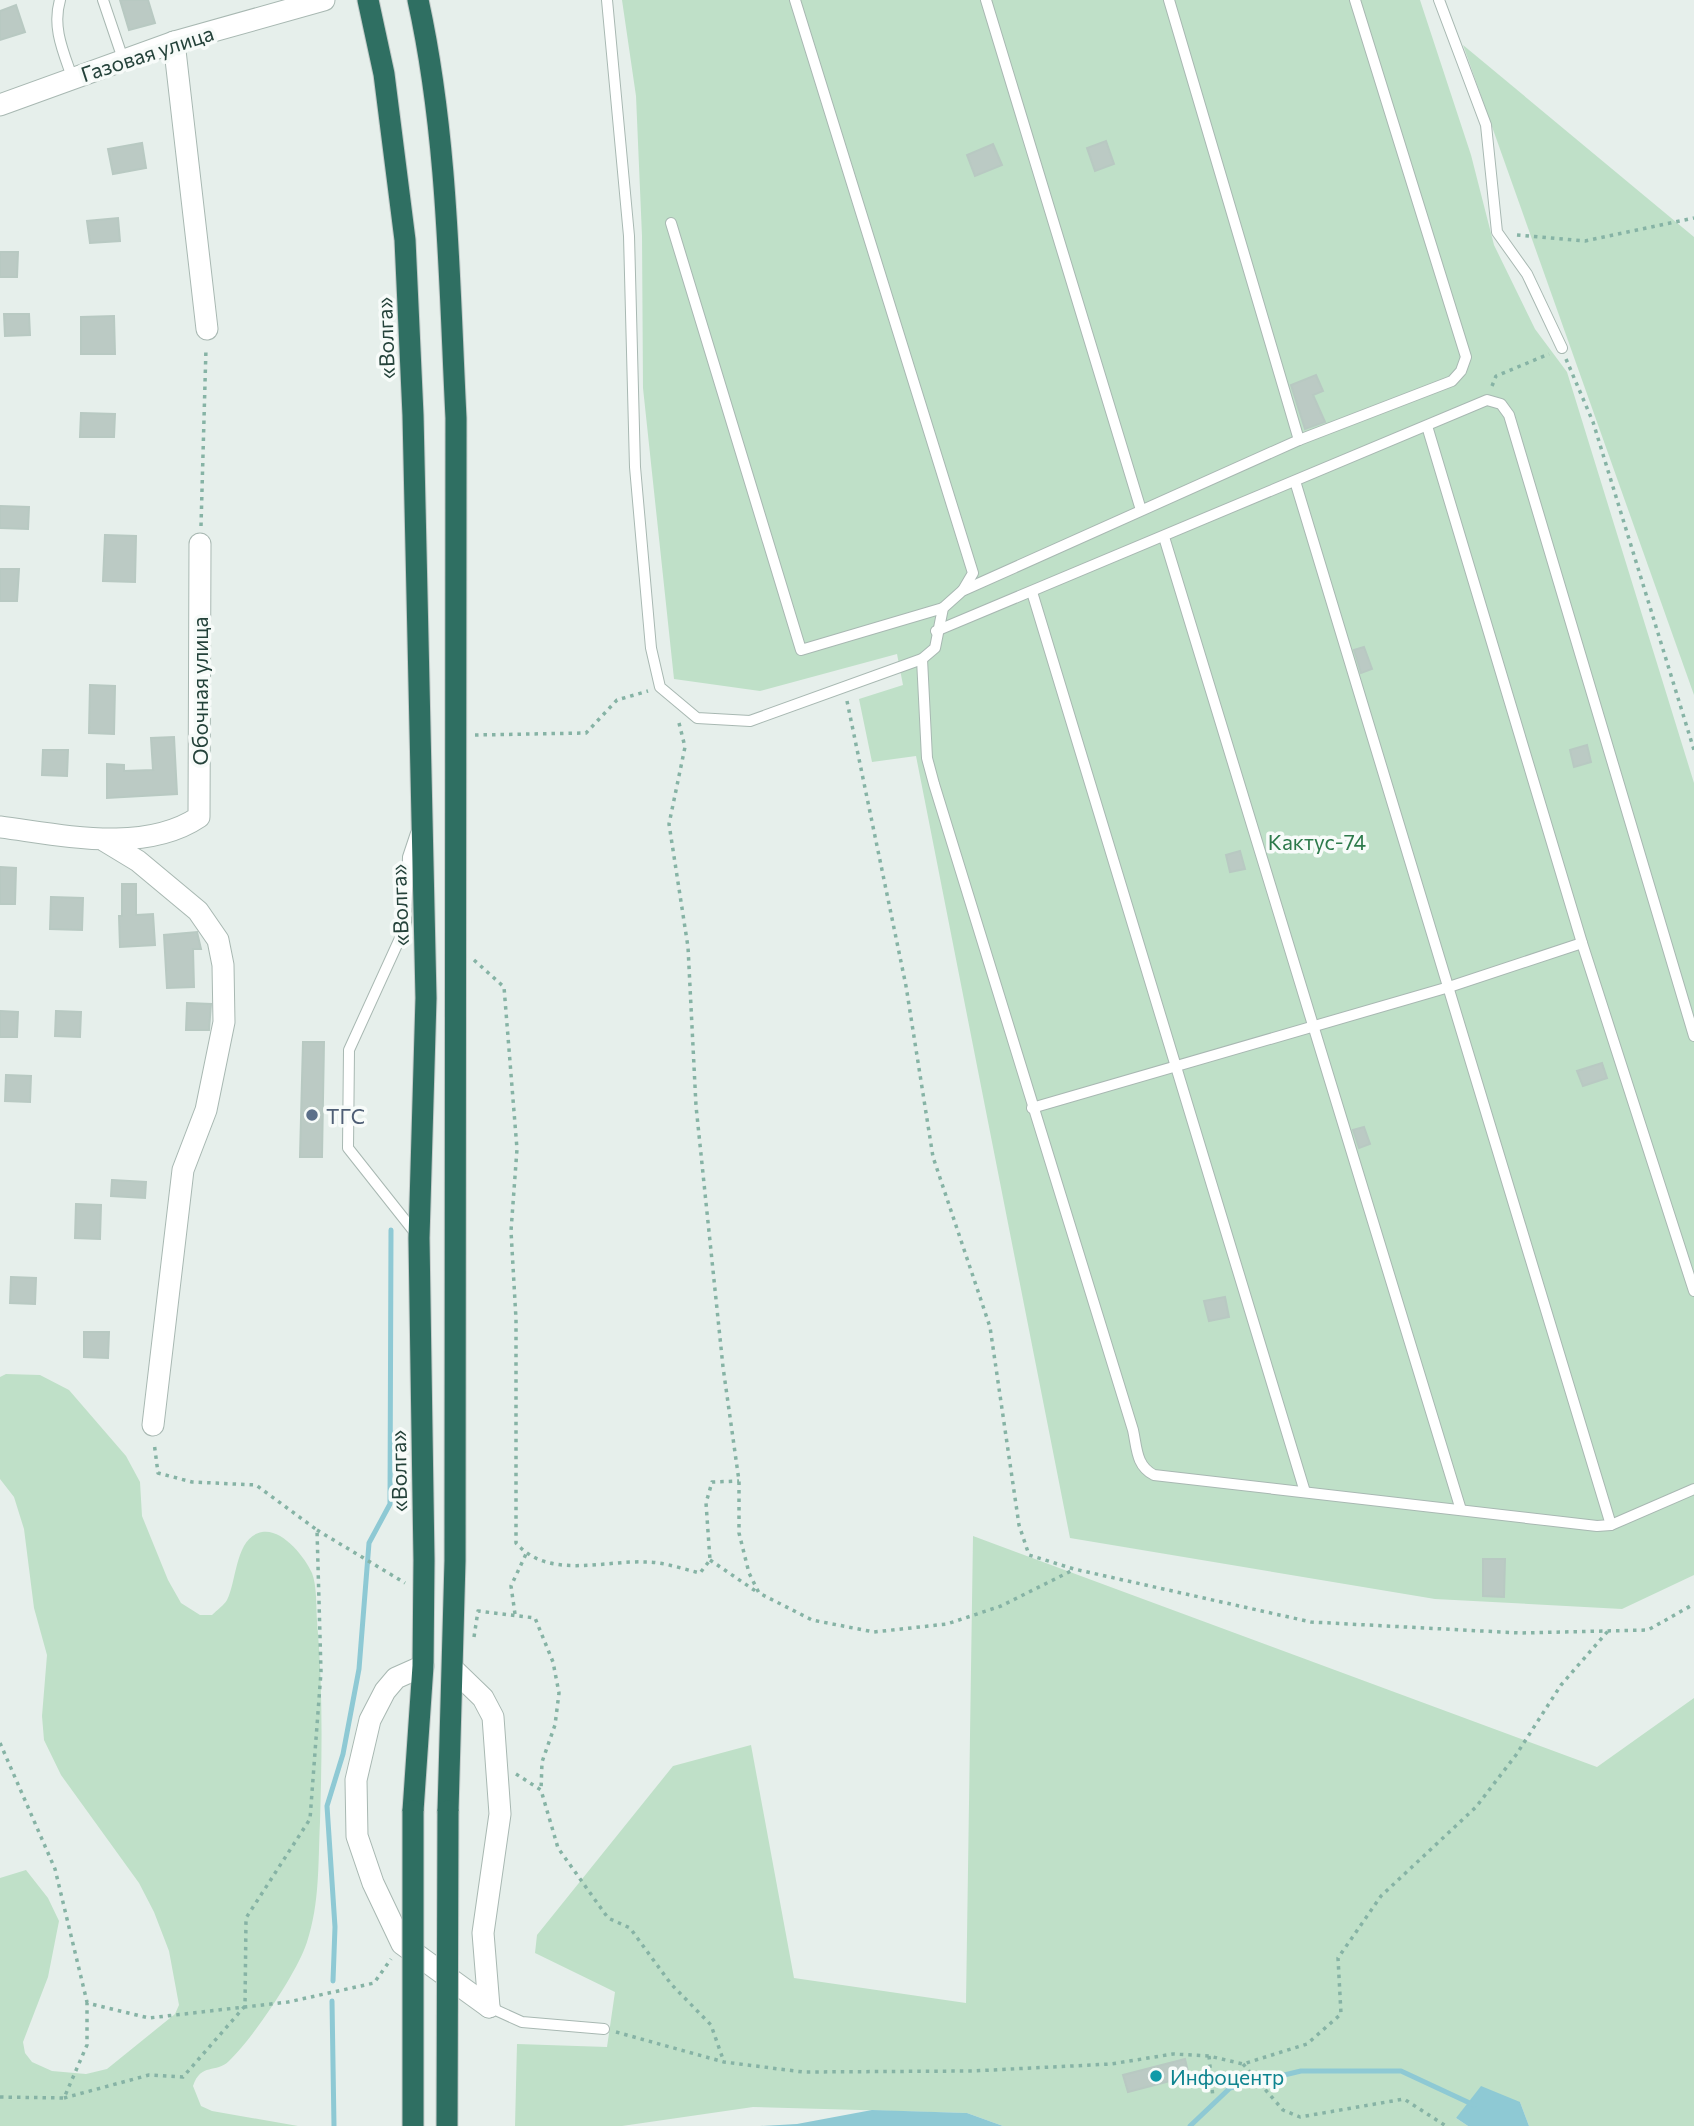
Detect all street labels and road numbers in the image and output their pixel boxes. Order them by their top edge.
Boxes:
street label: Газовая улица [77,20,217,86]
street label: «Волга» [371,296,399,379]
street label: Обочная улица [187,617,212,765]
street label: «Волга» [385,863,413,946]
street label: «Волга» [385,1430,411,1512]

